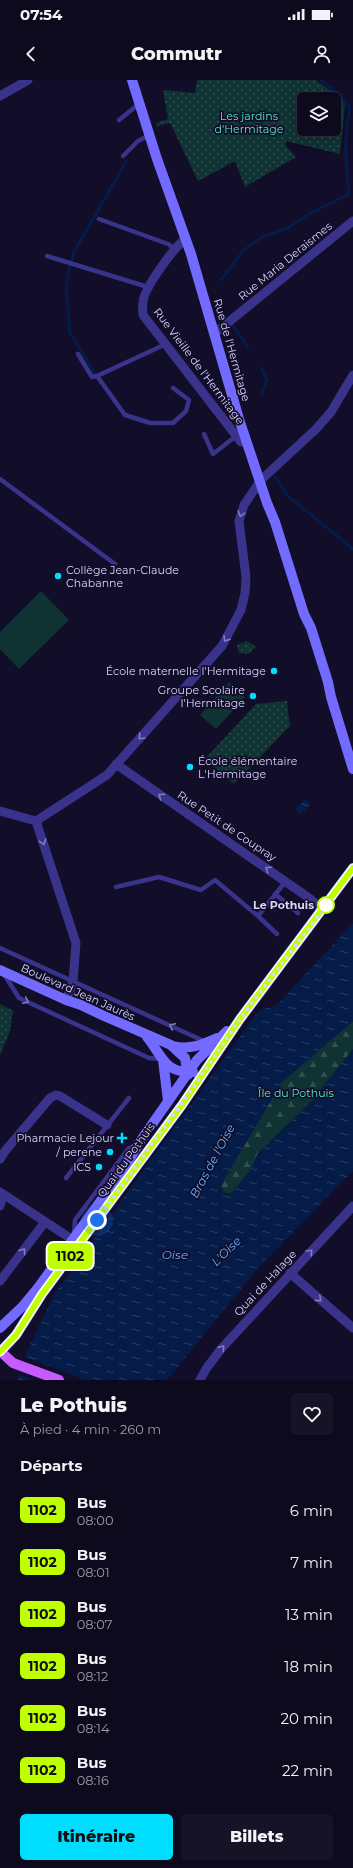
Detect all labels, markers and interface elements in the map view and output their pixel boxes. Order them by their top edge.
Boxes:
text: 07:54 [20,5,62,24]
icon: back [20,43,42,65]
text: Commutr [131,43,222,65]
icon: person [311,43,333,65]
map controls [297,92,341,136]
button: layers [297,92,341,136]
park label: Les jardins d'Hermitage [214,109,284,136]
street label: Rue Maria Deraismes [235,218,335,303]
street label: Rue de l'Hermitage [211,297,253,403]
street label: Rue Vieille de l'Hermitage [151,305,247,427]
one-way arrow [237,510,246,517]
place label: Collège Jean-Claude Chabanne [66,563,179,590]
marker: Collège Jean-Claude Chabanne [53,571,63,581]
one-way arrow [224,634,231,641]
place label: École maternelle l'Hermitage [106,664,266,678]
marker: École maternelle l'Hermitage [269,666,279,676]
place label: Groupe Scolaire l'Hermitage [158,683,245,710]
marker: Groupe Scolaire l'Hermitage [248,691,258,701]
one-way arrow [139,732,146,740]
place label: École élémentaire L'Hermitage [198,754,298,781]
marker: École élémentaire L'Hermitage [185,762,195,772]
street label: Rue Petit de Coupray [175,788,279,864]
one-way arrow [158,793,165,801]
one-way arrow [39,839,47,846]
one-way arrow [266,867,273,874]
marker: Le Pothuis [317,896,335,914]
place label: Le Pothuis [253,898,314,912]
street label: Boulevard Jean Jaurès [19,961,138,1024]
one-way arrow [21,996,29,1004]
one-way arrow [169,1023,177,1031]
park label: Île du Pothuis [257,1086,335,1100]
street label: Quai du Pothuis [94,1119,158,1200]
water label: Bras de l'Oise [186,1122,238,1200]
place label: Pharmacie Lejour [16,1131,114,1145]
marker: Pharmacie Lejour [117,1133,127,1143]
place label: / perene [55,1145,102,1159]
marker: / perene [105,1147,115,1157]
place label: ICS [73,1160,91,1174]
marker: ICS [94,1162,104,1172]
your location [87,1210,107,1230]
water label: L'Oise [208,1233,244,1269]
line badge: 1102 [42,1243,98,1269]
text: 1102 [56,1247,84,1265]
water label: Oise [162,1247,188,1262]
street label: Quai de Halage [231,1247,299,1319]
one-way arrow [18,1249,25,1256]
one-way arrow [305,1249,312,1257]
one-way arrow [315,1294,322,1301]
one-way arrow [217,1345,224,1353]
button: heart [291,1393,333,1435]
text: Le Pothuis [20,1394,127,1417]
text: À pied · 4 min · 260 m [20,1421,161,1437]
text: Départs [20,1456,83,1475]
text: Bus [77,1493,106,1512]
text: 1102 [28,1501,57,1519]
text: 6 min [290,1501,333,1520]
text: 08:00 [77,1512,114,1528]
text: Bus [77,1545,106,1564]
text: 1102 [28,1553,57,1571]
text: 7 min [290,1553,333,1572]
text: 08:01 [77,1564,110,1580]
text: Bus [77,1597,106,1616]
text: 1102 [28,1605,57,1623]
text: 13 min [285,1605,333,1624]
text: 08:07 [77,1616,113,1632]
text: Bus [77,1649,106,1668]
text: 1102 [28,1657,57,1675]
text: 18 min [284,1657,333,1676]
text: 08:12 [77,1668,108,1684]
text: Bus [77,1701,106,1720]
text: 1102 [28,1709,57,1727]
text: 20 min [281,1709,333,1728]
text: 08:14 [77,1720,110,1736]
text: Bus [77,1753,106,1772]
text: 1102 [28,1761,57,1779]
text: 22 min [282,1761,333,1780]
text: 08:16 [77,1772,109,1788]
button: Itinéraire [20,1814,173,1860]
button: Billets [181,1814,333,1860]

